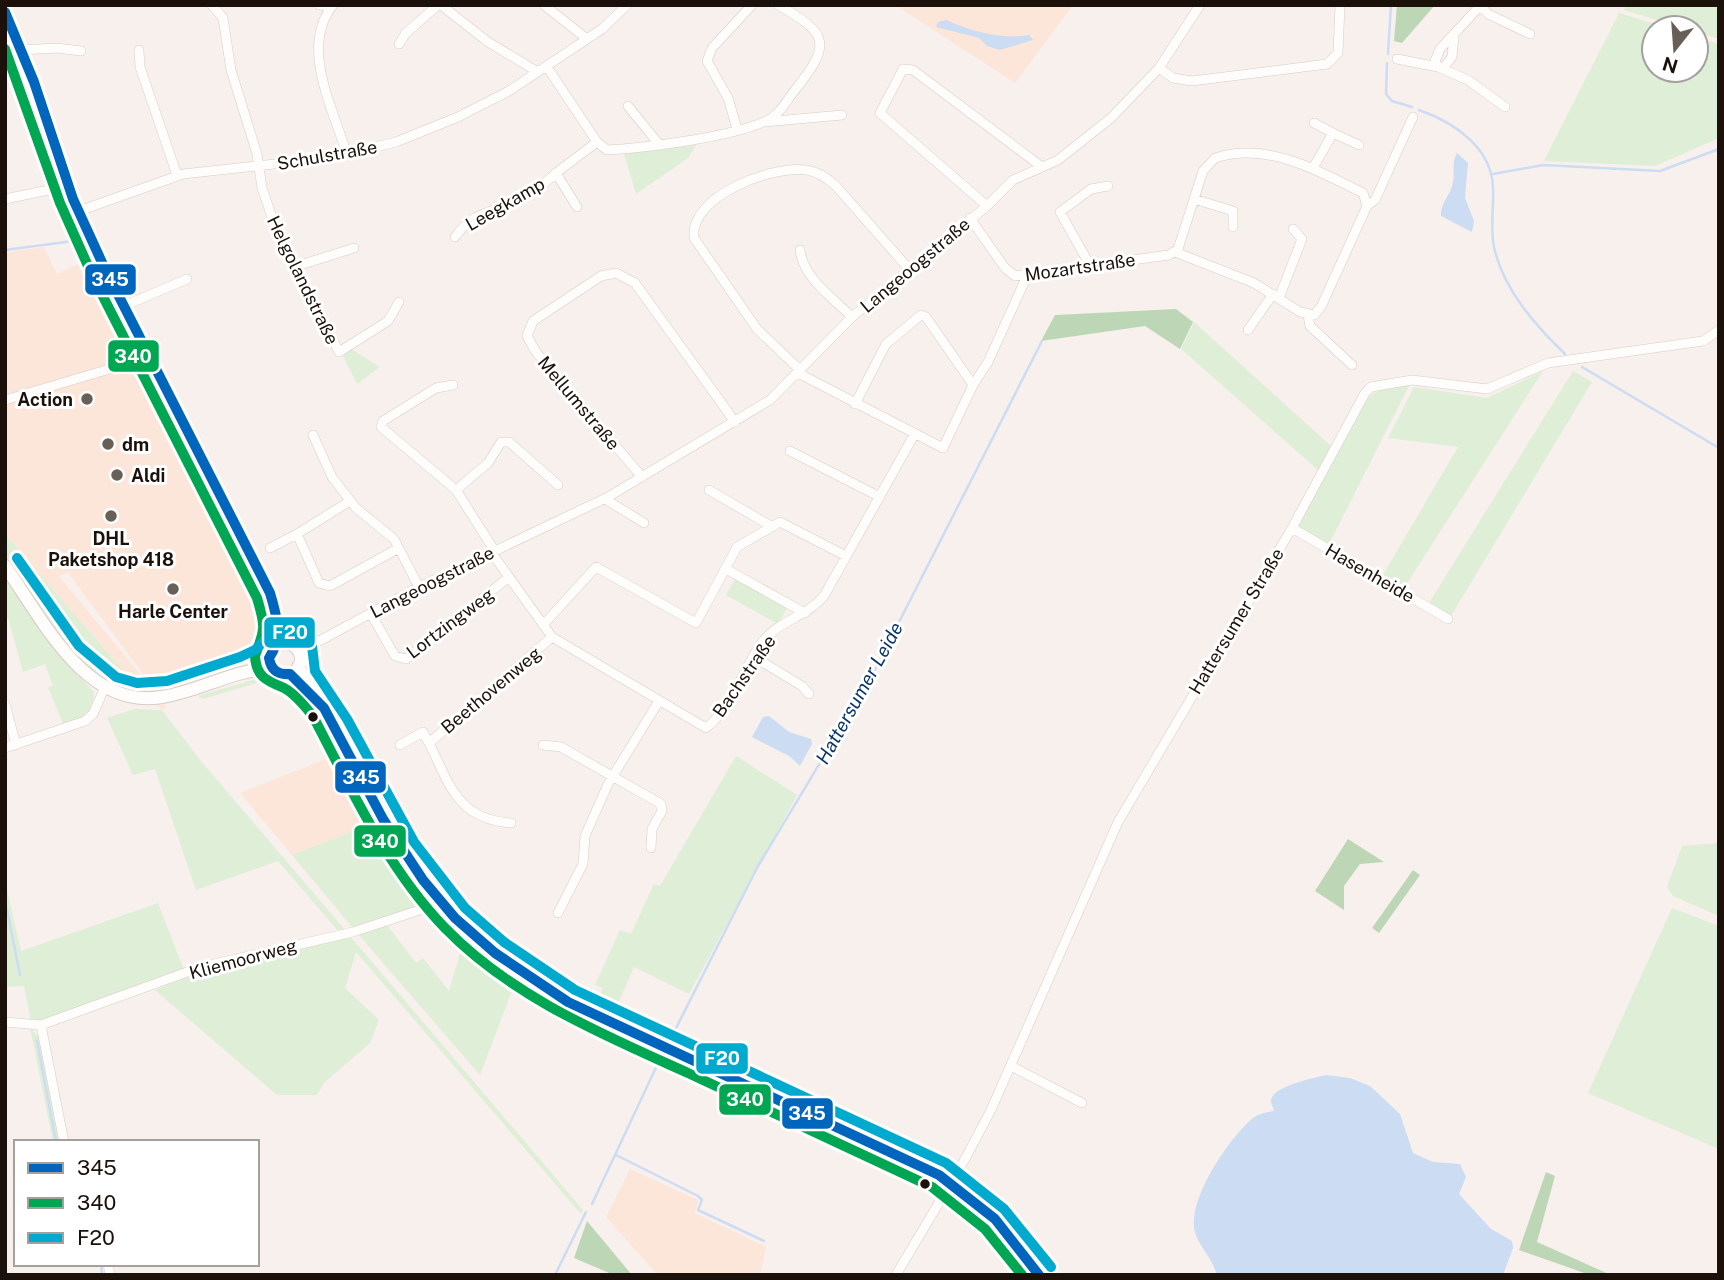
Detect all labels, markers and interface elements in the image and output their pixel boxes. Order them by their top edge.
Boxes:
north arrow [1640,14,1710,84]
text: N [1660,53,1680,78]
street label: Schulstraße [275,136,379,174]
street label: Leegkamp [462,173,548,235]
street label: Helgolandstraße [263,212,343,348]
street label: Langeoogstraße [856,213,974,317]
street label: Mozartstraße [1023,249,1137,285]
line badge: 345 [84,263,137,296]
text: 345 [91,268,129,290]
line badge: 340 [107,339,160,373]
text: 340 [114,345,152,367]
street label: Mellumstraße [534,352,624,454]
place label: Action [17,389,73,410]
marker: Action [79,391,95,407]
place label: dm [122,434,149,455]
marker: dm [100,436,116,452]
place label: Aldi [131,465,165,486]
marker: Aldi [109,467,125,483]
marker: DHL Paketshop 418 [103,508,119,524]
place label: DHL Paketshop 418 [48,528,174,570]
street label: Hasenheide [1322,539,1418,607]
street label: Langeoogstraße [367,542,497,622]
street label: Hattersumer Straße [1184,544,1288,698]
marker: Harle Center [165,581,181,597]
street label: Lortzingweg [402,583,498,663]
place label: Harle Center [118,601,229,622]
line badge: F20 [263,616,316,649]
water label: Hattersumer Leide [811,618,907,768]
text: F20 [272,621,308,643]
street label: Bachstraße [708,631,780,721]
street label: Beethovenweg [437,642,545,738]
unlabelled marker [306,710,320,724]
line badge: 345 [334,760,387,794]
text: 345 [342,766,380,788]
line badge: 340 [353,824,407,858]
text: 340 [361,830,399,852]
street label: Kliemoorweg [187,935,299,983]
line badge: F20 [695,1042,749,1075]
text: F20 [704,1047,740,1069]
line badge: 340 [718,1083,772,1116]
text: 340 [726,1088,764,1110]
line badge: 345 [781,1097,834,1130]
text: 345 [788,1102,826,1124]
legend [14,1140,259,1266]
text: 345 [77,1155,117,1180]
unlabelled marker [918,1177,932,1191]
text: 340 [77,1190,116,1215]
text: F20 [77,1225,115,1250]

